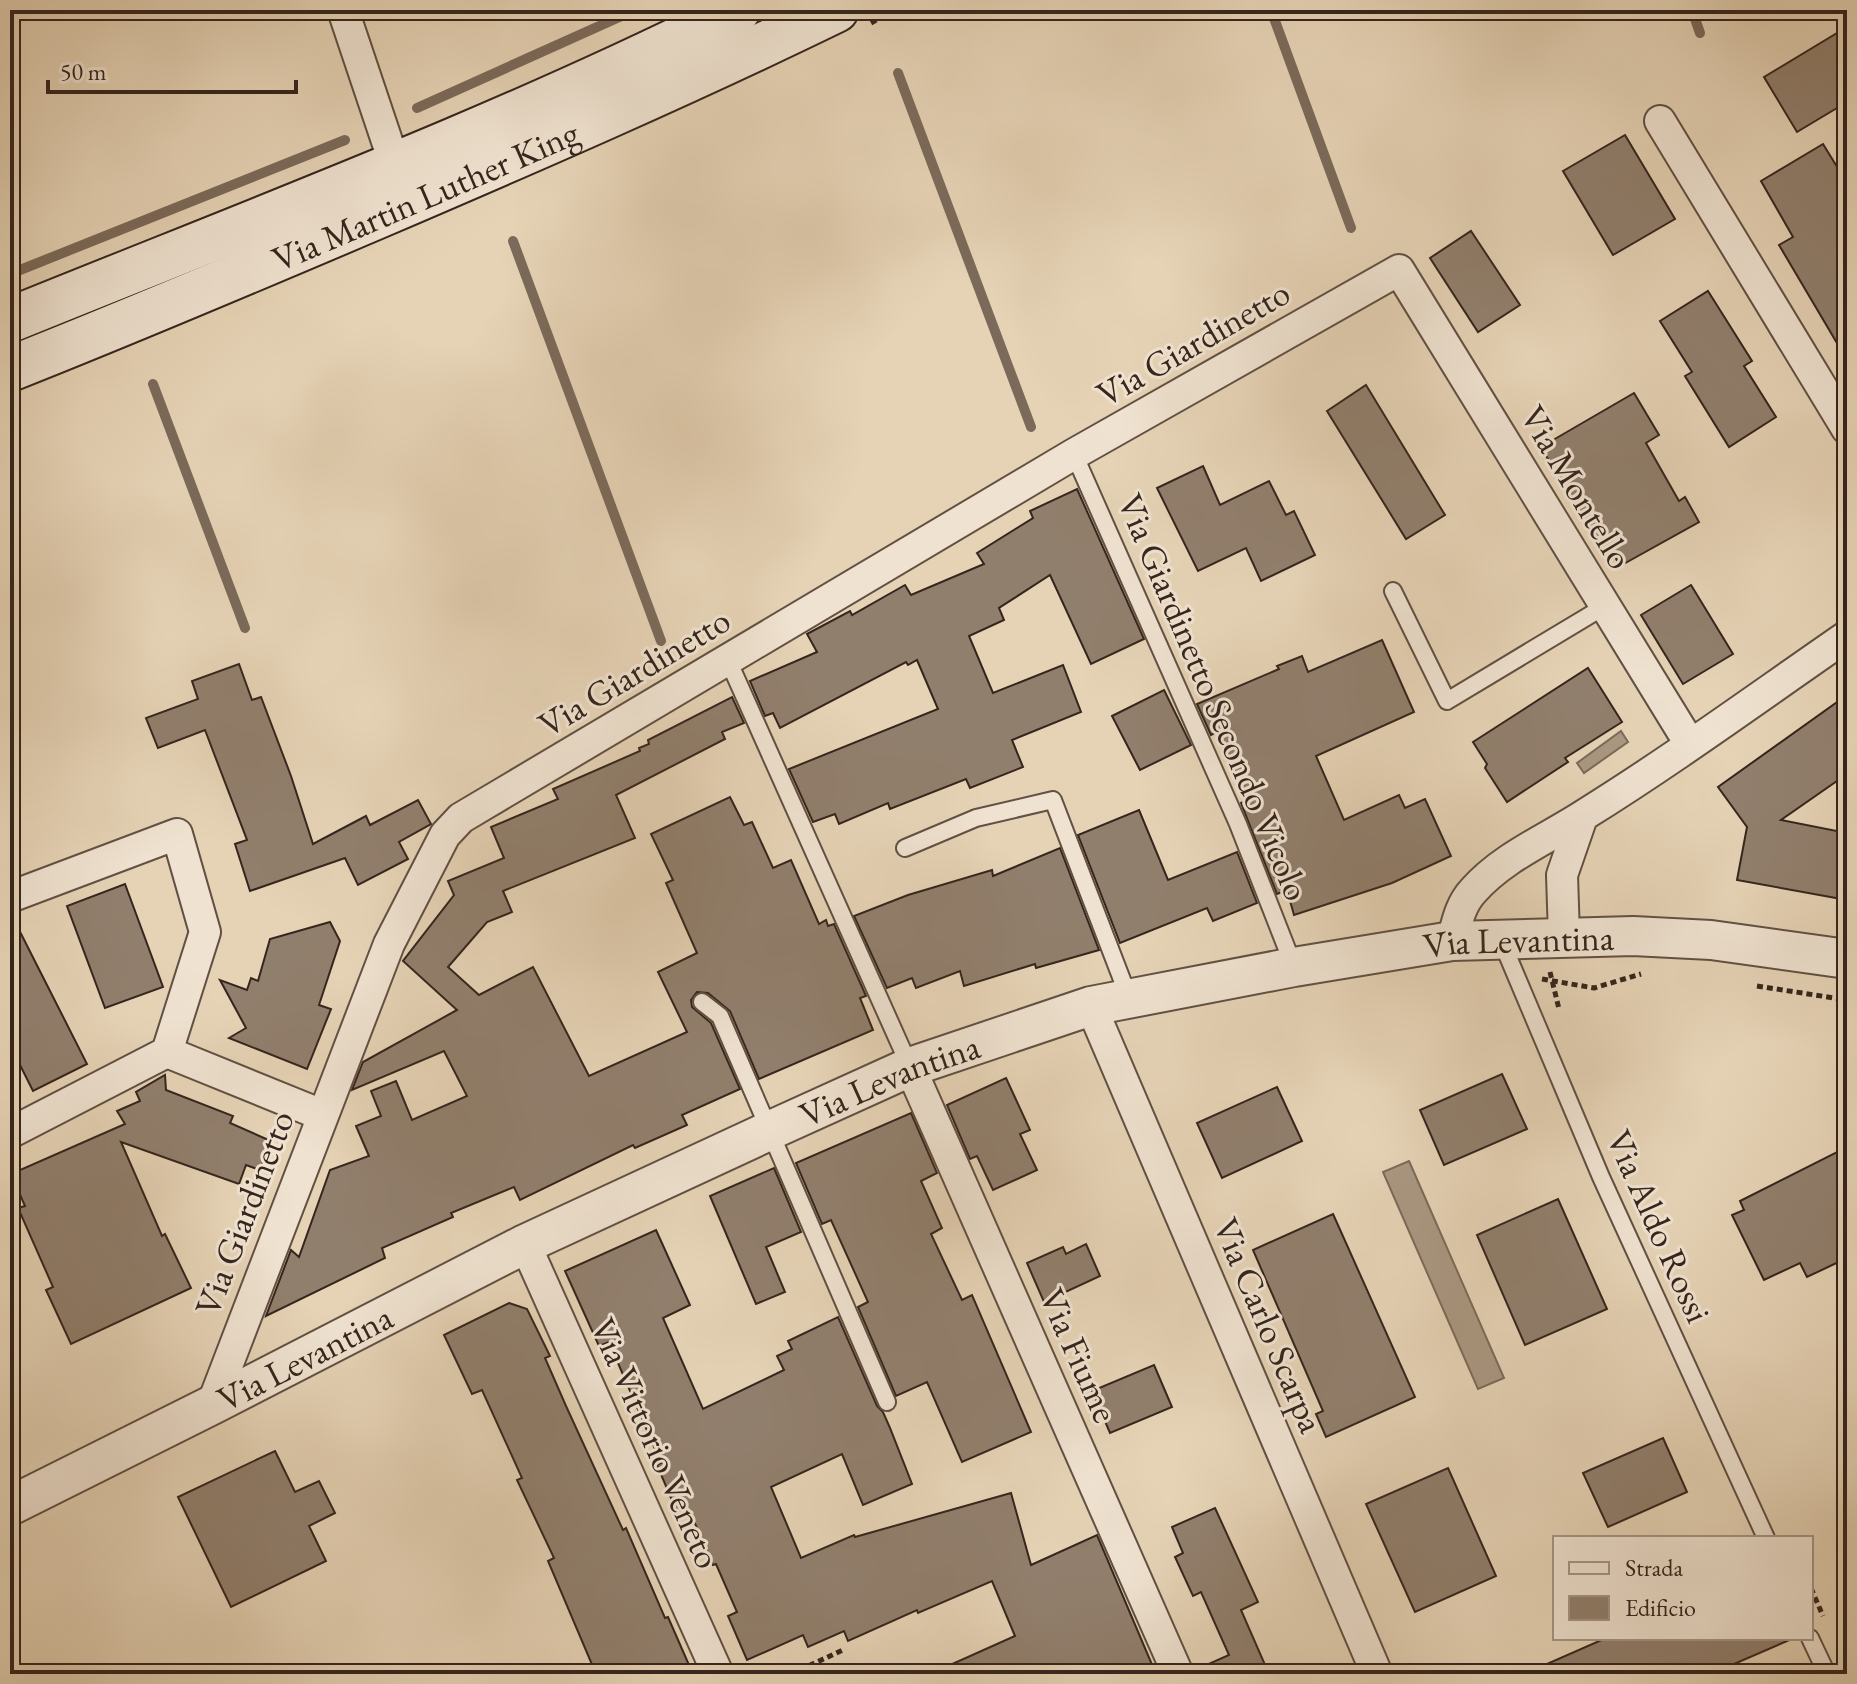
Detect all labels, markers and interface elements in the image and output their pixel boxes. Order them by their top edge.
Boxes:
scale bar [48,44,296,94]
text: 50 m [60,56,107,87]
street label: Via Martin Luther King [265,108,586,282]
street label: Via Giardinetto [1088,269,1298,417]
street label: Via Montello [1510,397,1644,577]
street label: Via Giardinetto Secondo Vicolo [1107,487,1321,907]
street label: Via Giardinetto [529,596,739,748]
street label: Via Levantina [1420,913,1615,969]
street label: Via Levantina [792,1022,986,1138]
street label: Via Giardinetto [183,1104,305,1322]
street label: Via Aldo Rossi [1596,1122,1722,1330]
street label: Via Carlo Scarpa [1203,1210,1336,1440]
street label: Via Fiume [1029,1281,1129,1429]
street label: Via Levantina [209,1292,401,1422]
street label: Via Vittorio Veneto [580,1310,732,1576]
legend [1553,1536,1813,1640]
text: Strada [1625,1552,1683,1583]
text: Edificio [1625,1592,1696,1623]

